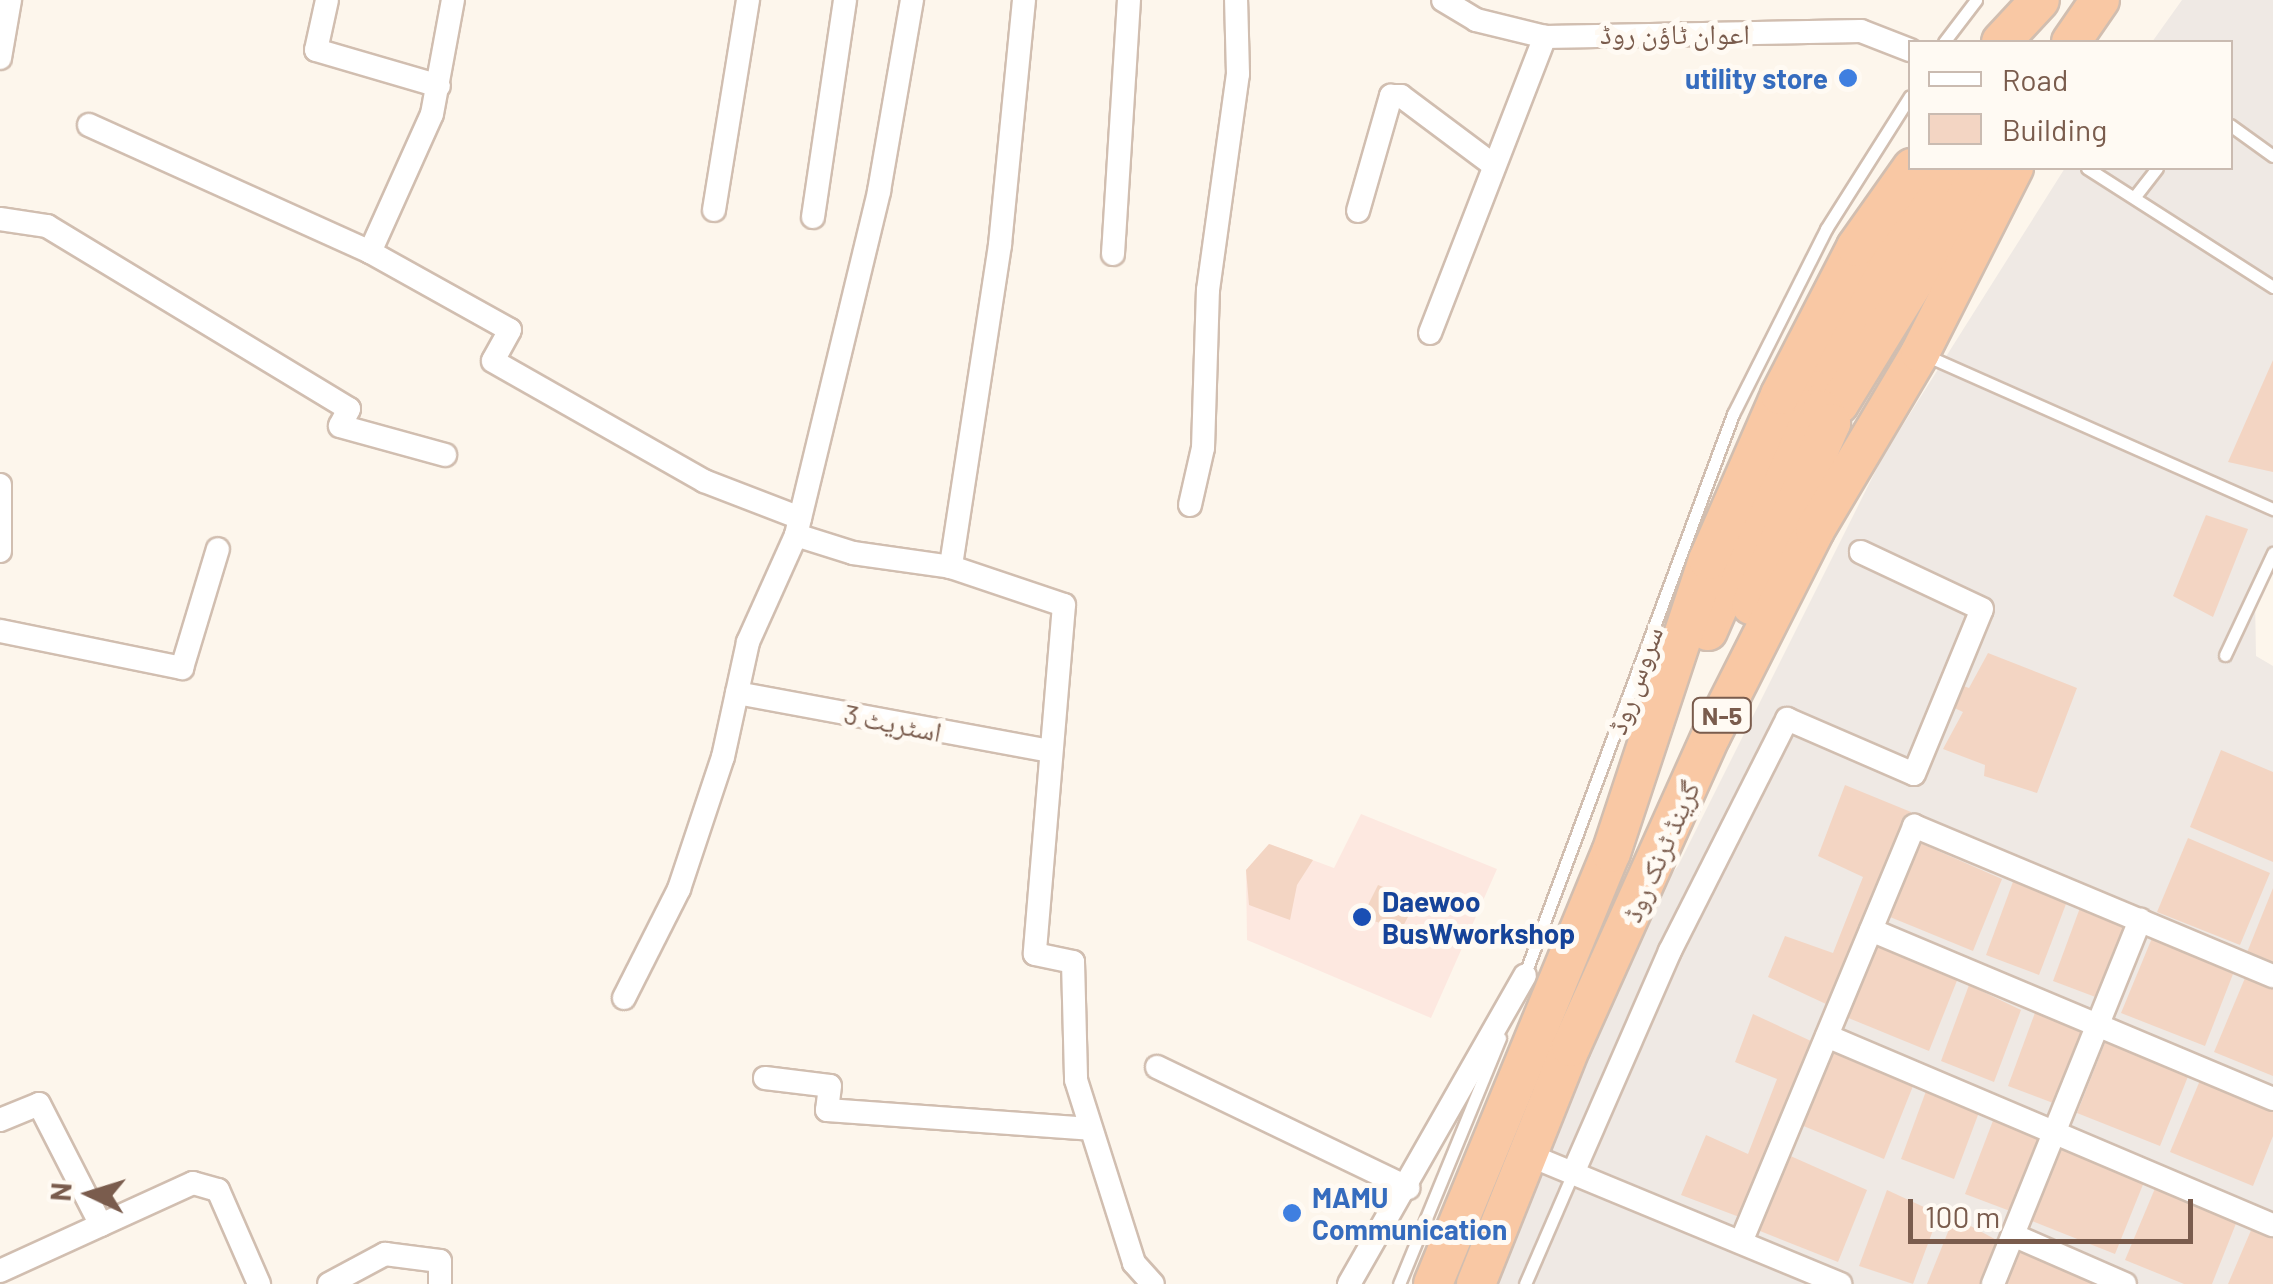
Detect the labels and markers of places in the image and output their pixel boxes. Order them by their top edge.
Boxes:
place label: utility store [1685,61,1828,95]
marker: utility store [1837,67,1859,89]
place label: Daewoo BusWworkshop [1382,884,1575,950]
marker: Daewoo BusWworkshop [1351,906,1373,928]
place label: MAMU Communication [1312,1180,1507,1246]
marker: MAMU Communication [1281,1202,1303,1224]

